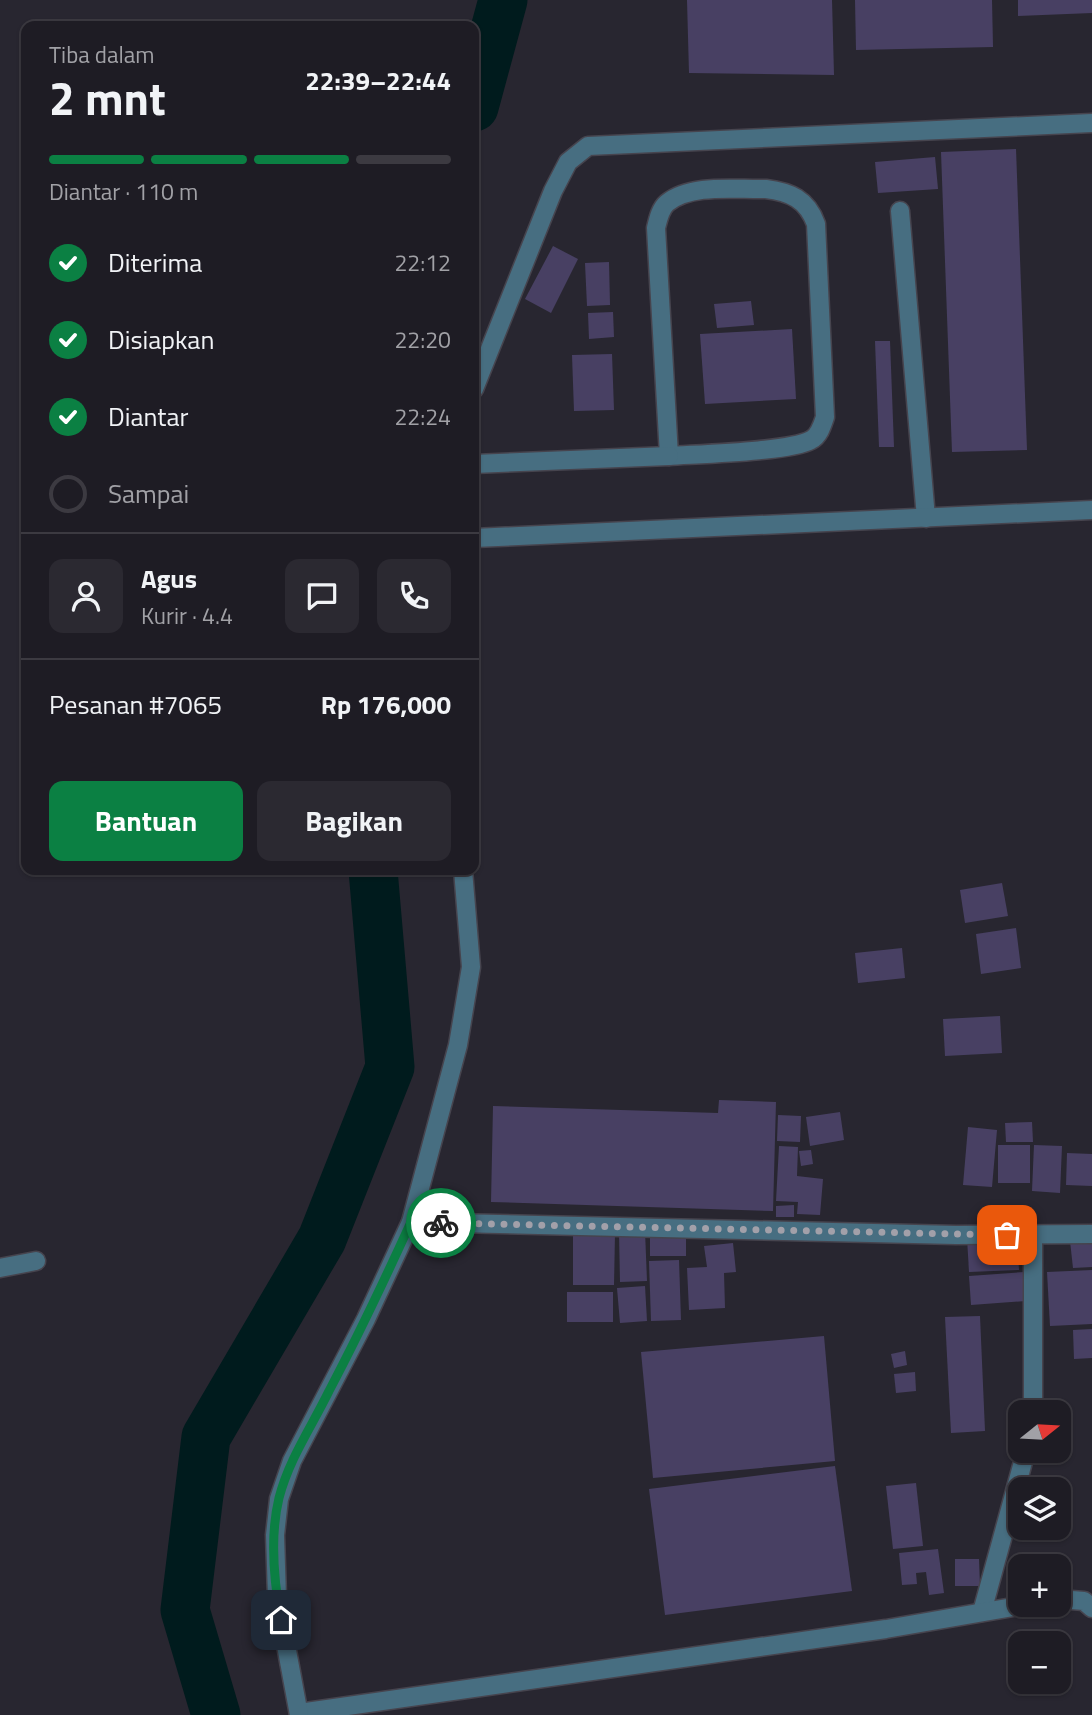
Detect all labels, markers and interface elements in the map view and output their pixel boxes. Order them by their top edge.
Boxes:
text: Tiba dalam [49,37,155,72]
text: 22:39–22:44 [305,61,451,100]
text: 2 mnt [49,63,166,133]
text: Diantar · 110 m [49,174,198,209]
text: Diterima [108,243,202,282]
icon: check [49,244,87,282]
text: 22:12 [394,245,451,280]
text: Disiapkan [108,320,214,359]
icon: check [49,321,87,359]
text: 22:20 [394,322,451,357]
text: Diantar [108,397,189,436]
icon: check [49,398,87,436]
text: 22:24 [394,399,451,434]
text: Sampai [108,474,189,513]
button: person [49,559,123,633]
text: Agus [141,559,197,598]
button: chat [285,559,359,633]
button: phone [377,559,451,633]
text: Kurir · 4.4 [141,598,233,633]
text: Pesanan #7065 [49,685,222,724]
text: Rp 176,000 [321,685,451,724]
button: Bantuan [49,781,243,861]
button: Bagikan [257,781,451,861]
courier [406,1188,476,1258]
icon: bike [422,1204,460,1242]
pin [977,1205,1037,1265]
icon: bag [988,1216,1026,1254]
north arrow [1008,1400,1071,1463]
map controls [1008,1400,1071,1694]
button: layers [1008,1477,1071,1540]
button: + [1008,1554,1071,1617]
pin [251,1590,311,1650]
icon: home [262,1601,300,1639]
button: − [1008,1631,1071,1694]

